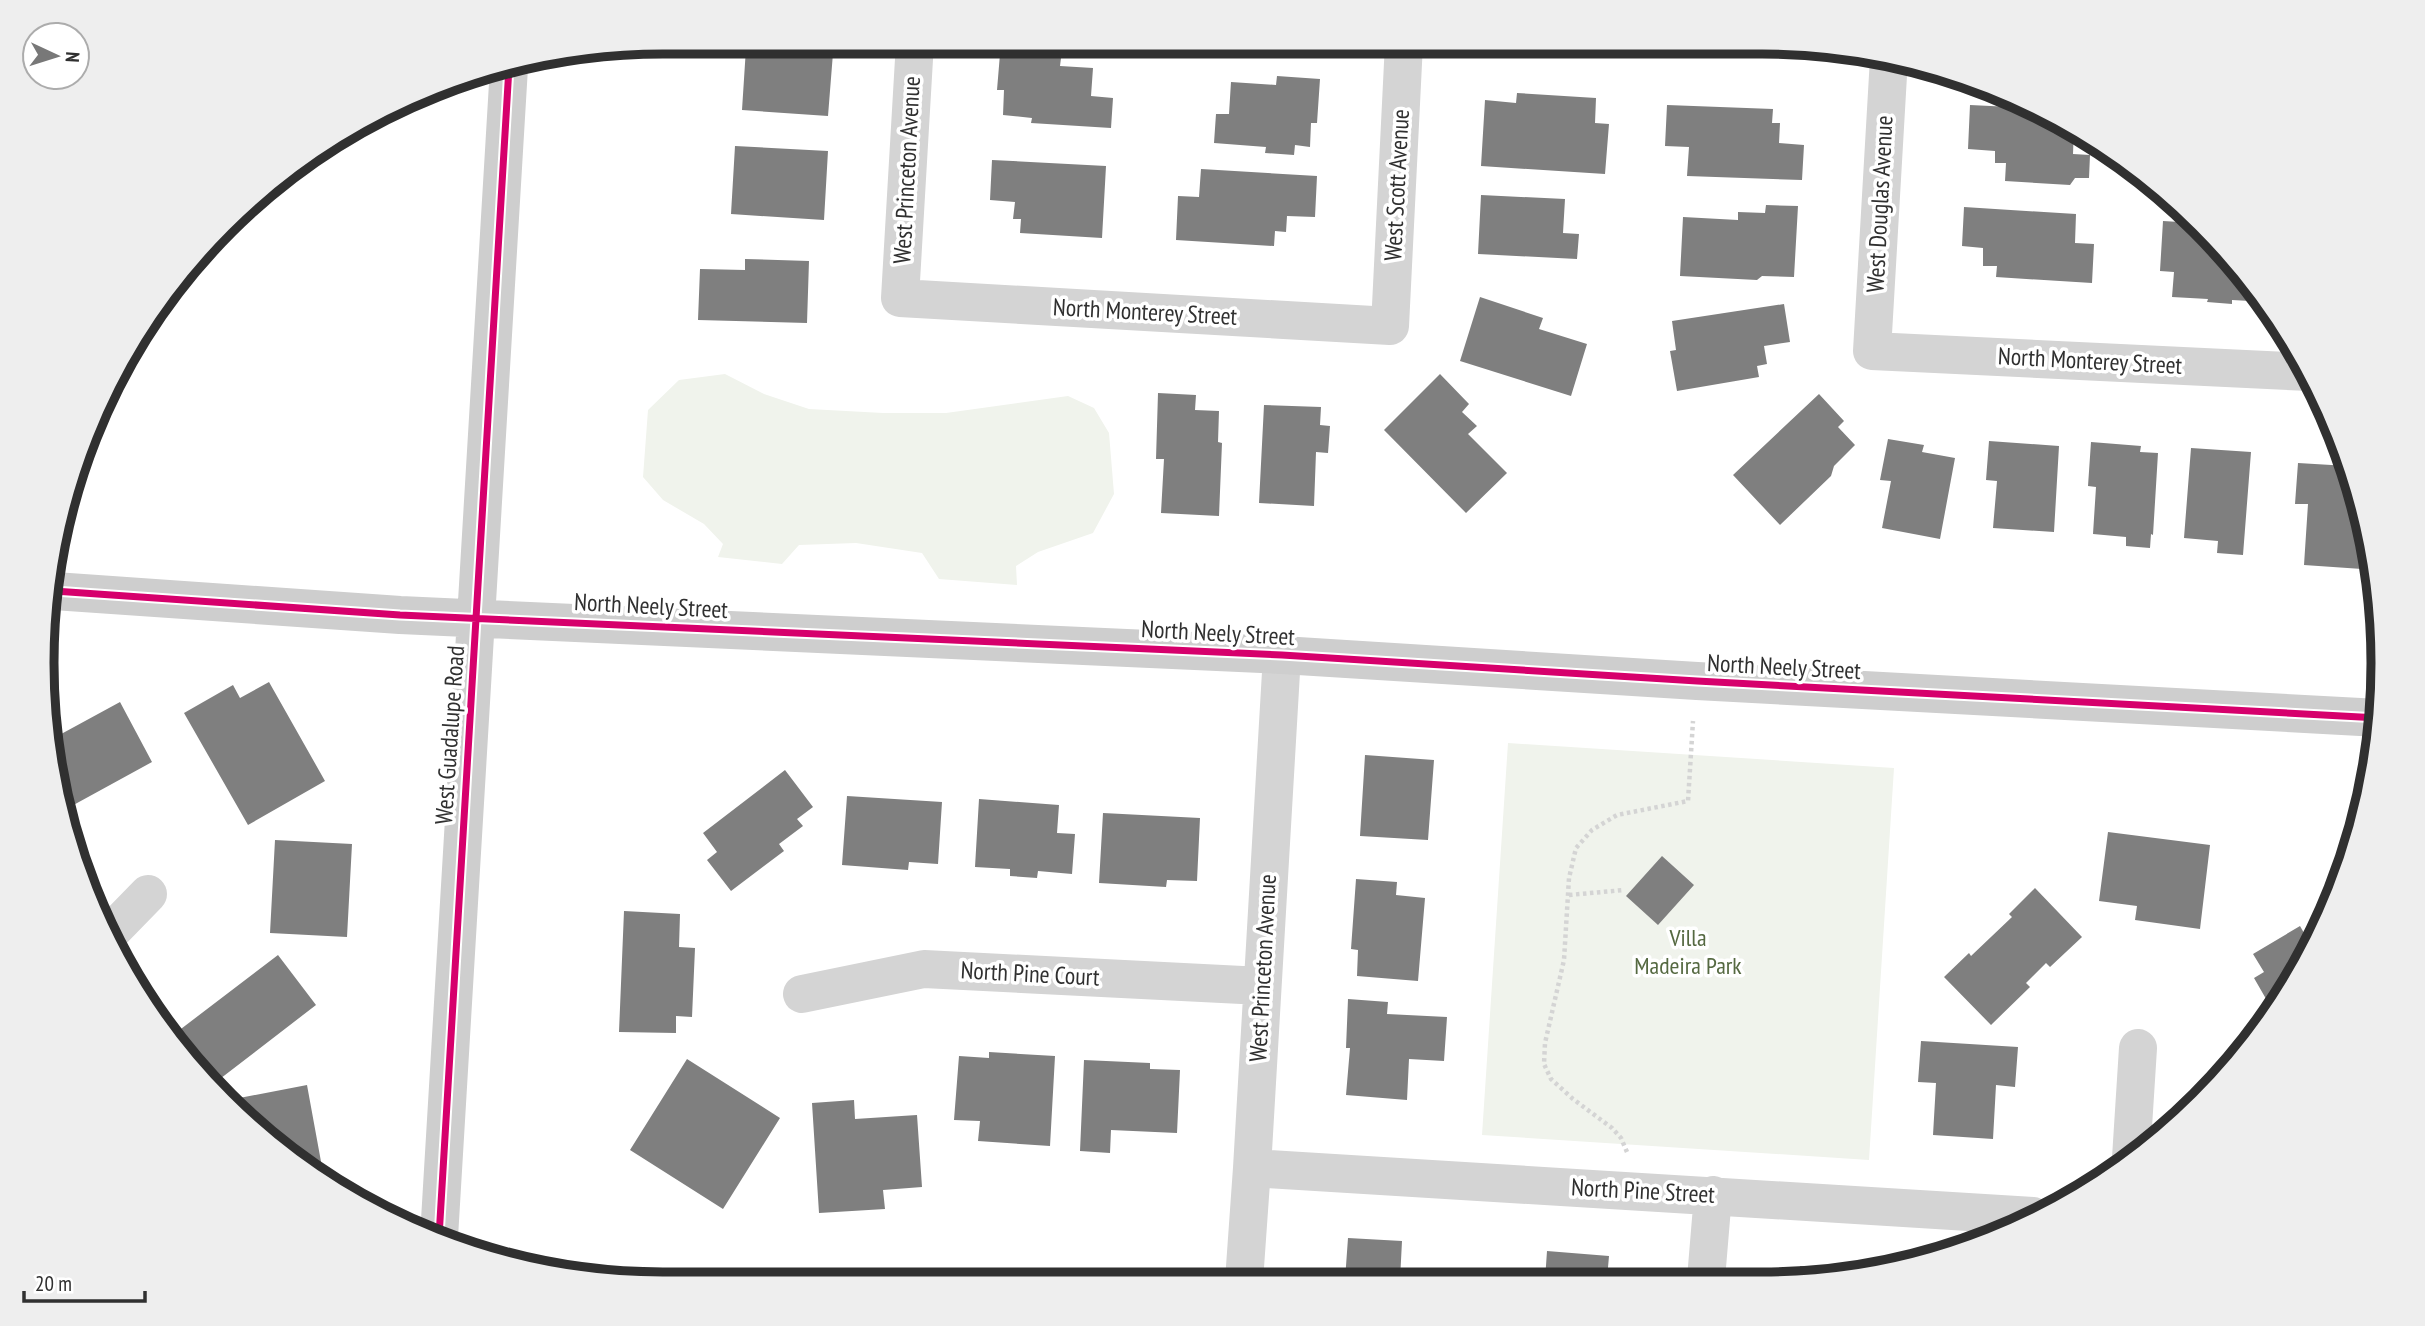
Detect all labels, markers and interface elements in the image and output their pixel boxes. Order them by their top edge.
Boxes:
north arrow [21,21,91,91]
text: N [61,51,85,63]
street label: West Princeton Avenue [886,75,927,265]
street label: West Scott Avenue [1377,108,1416,262]
street label: West Douglas Avenue [1859,115,1900,293]
street label: North Monterey Street [1052,291,1238,332]
street label: North Monterey Street [1997,340,2183,381]
street label: North Neely Street [573,586,729,625]
street label: North Neely Street [1140,613,1296,652]
street label: West Guadalupe Road [428,645,471,825]
street label: North Neely Street [1706,647,1862,686]
street label: West Princeton Avenue [1242,873,1283,1063]
park label: Villa Madeira Park [1634,922,1742,981]
street label: North Pine Court [960,954,1101,993]
street label: North Pine Street [1570,1171,1716,1210]
scale bar [24,1260,145,1304]
text: 20 m [35,1270,72,1297]

